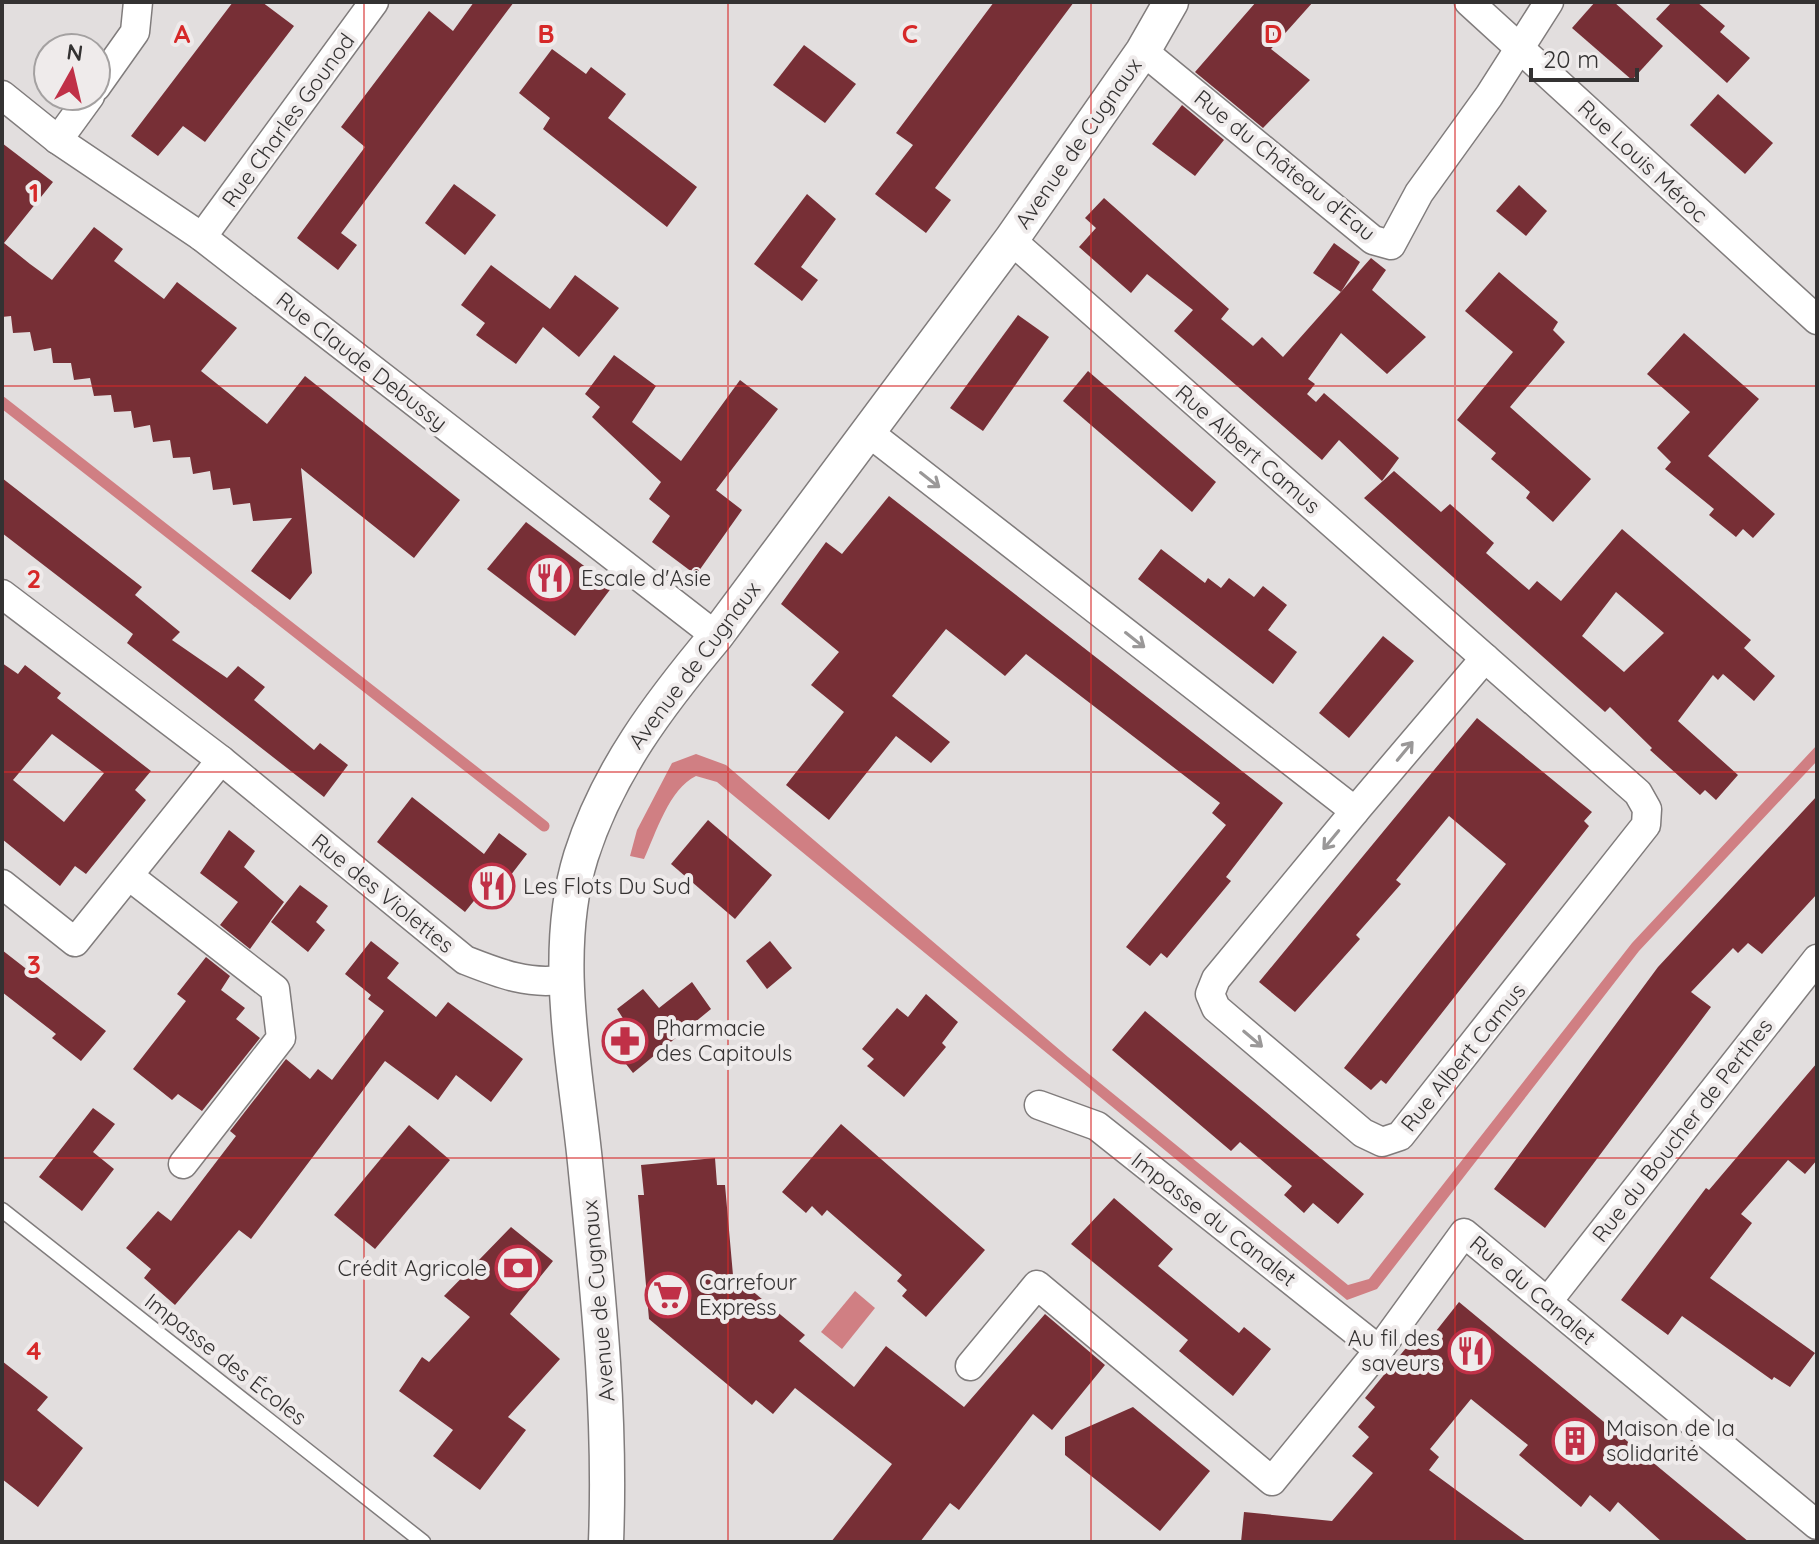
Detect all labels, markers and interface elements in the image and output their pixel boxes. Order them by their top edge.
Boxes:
text: A [174,17,191,50]
text: B [537,17,555,50]
text: C [902,17,918,50]
text: D [1264,17,1282,50]
street label: Rue Charles Gounod [215,28,361,212]
north arrow [32,32,112,112]
scale bar [1531,32,1637,82]
text: N [65,37,85,67]
text: 20 m [1543,44,1599,74]
street label: Avenue de Cugnaux [1008,52,1148,234]
street label: Rue du Château d'Eau [1189,83,1381,247]
street label: Rue Louis Méroc [1572,94,1714,228]
text: 1 [29,176,39,209]
street label: Rue Claude Debussy [271,285,453,437]
street label: Rue Albert Camus [1170,378,1326,520]
one-way arrow [919,471,940,488]
restaurant icon: Escale d'Asie [526,554,574,602]
text: 2 [27,562,41,595]
place label: Escale d'Asie [581,564,711,592]
street label: Avenue de Cugnaux [622,576,766,754]
one-way arrow [1124,631,1145,648]
one-way arrow [1396,742,1414,762]
street label: Rue des Violettes [306,827,460,959]
one-way arrow [1322,829,1340,849]
restaurant icon: Les Flots Du Sud [468,862,516,910]
place label: Les Flots Du Sud [523,872,691,900]
text: 3 [27,948,41,981]
street label: Rue Albert Camus [1395,977,1531,1137]
street label: Rue du Boucher de Perthes [1586,1012,1778,1248]
place label: Pharmacie des Capitouls [656,1014,792,1067]
pharmacy icon: Pharmacie des Capitouls [601,1017,649,1065]
one-way arrow [1242,1030,1263,1048]
street label: Impasse du Canalet [1126,1146,1302,1292]
street label: Avenue de Cugnaux [575,1199,621,1403]
street label: Rue du Canalet [1464,1229,1602,1351]
bank icon: Crédit Agricole [494,1244,542,1292]
place label: Crédit Agricole [338,1254,487,1282]
place label: Carrefour Express [699,1268,797,1321]
supermarket icon: Carrefour Express [644,1271,692,1319]
street label: Impasse des Écoles [139,1287,313,1431]
place label: Au fil des saveurs [1348,1324,1440,1377]
restaurant icon: Au fil des saveurs [1447,1327,1495,1375]
text: 4 [26,1334,42,1367]
place label: Maison de la solidarité [1606,1414,1735,1467]
building icon: Maison de la solidarité [1551,1417,1599,1465]

